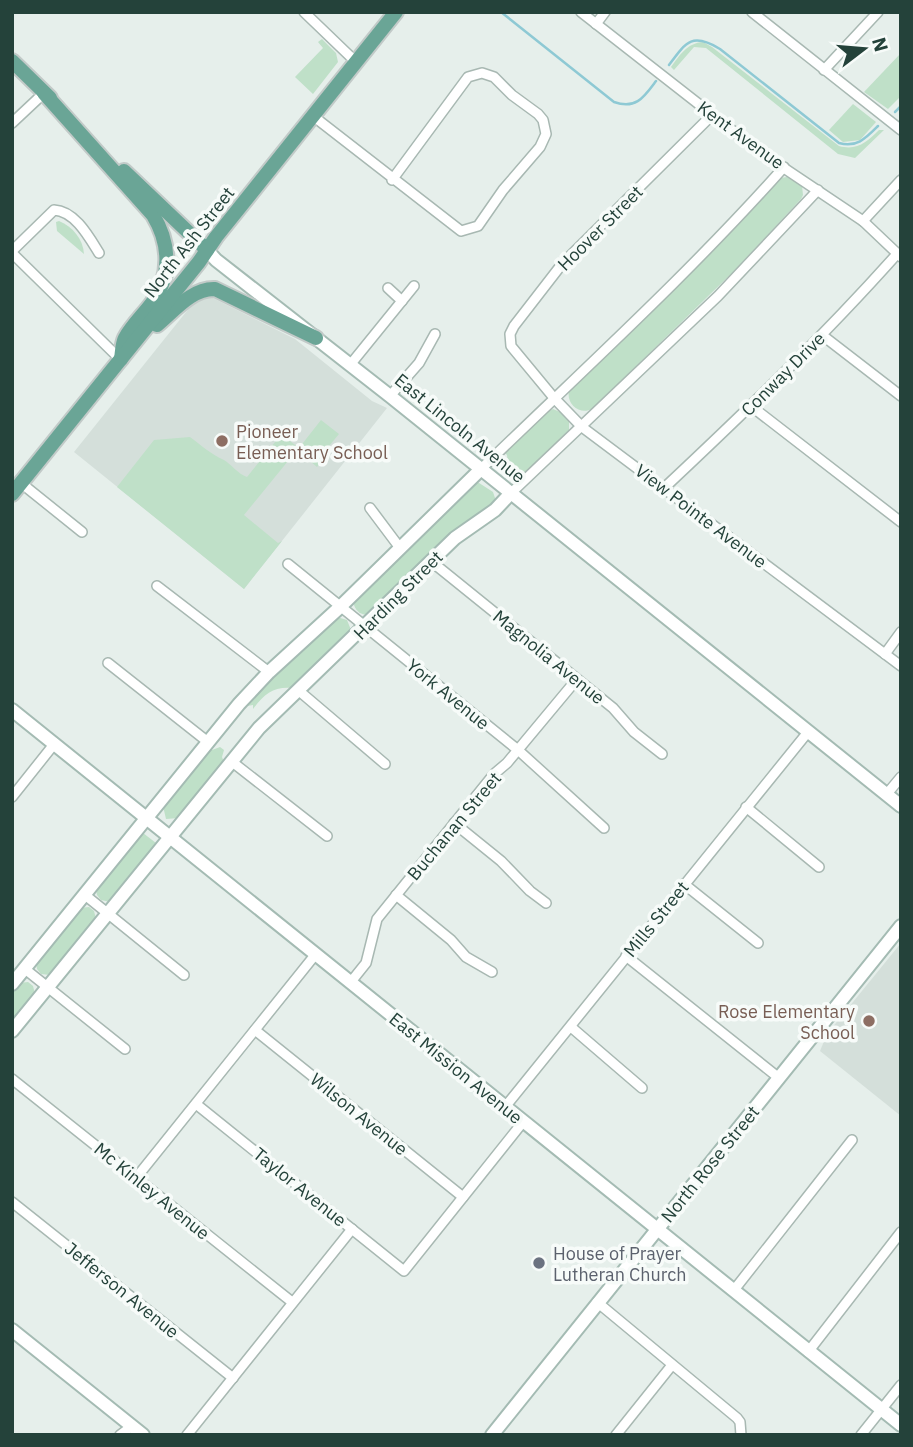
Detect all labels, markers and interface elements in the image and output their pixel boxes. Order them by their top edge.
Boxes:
north arrow [829,14,899,84]
text: N [867,34,894,54]
street label: Kent Avenue [693,96,789,174]
street label: Hoover Street [552,180,648,276]
street label: North Ash Street [139,182,239,302]
street label: Conway Drive [736,327,830,421]
street label: East Lincoln Avenue [390,368,530,488]
place label: Pioneer Elementary School [236,420,388,464]
marker: Pioneer Elementary School [214,433,230,449]
street label: View Pointe Avenue [631,459,772,573]
street label: Harding Street [348,545,448,645]
street label: Magnolia Avenue [488,605,610,709]
street label: York Avenue [402,654,494,735]
street label: Buchanan Street [402,767,506,885]
street label: Mills Street [618,876,694,962]
place label: Rose Elementary School [718,1000,855,1044]
street label: East Mission Avenue [385,1007,527,1129]
marker: Rose Elementary School [861,1013,877,1029]
street label: Wilson Avenue [306,1068,413,1160]
street label: North Rose Street [656,1101,764,1227]
street label: Mc Kinley Avenue [90,1137,215,1245]
street label: Taylor Avenue [249,1142,351,1232]
street label: Jefferson Avenue [60,1237,184,1343]
place label: House of Prayer Lutheran Church [553,1242,687,1286]
marker: House of Prayer Lutheran Church [531,1255,547,1271]

